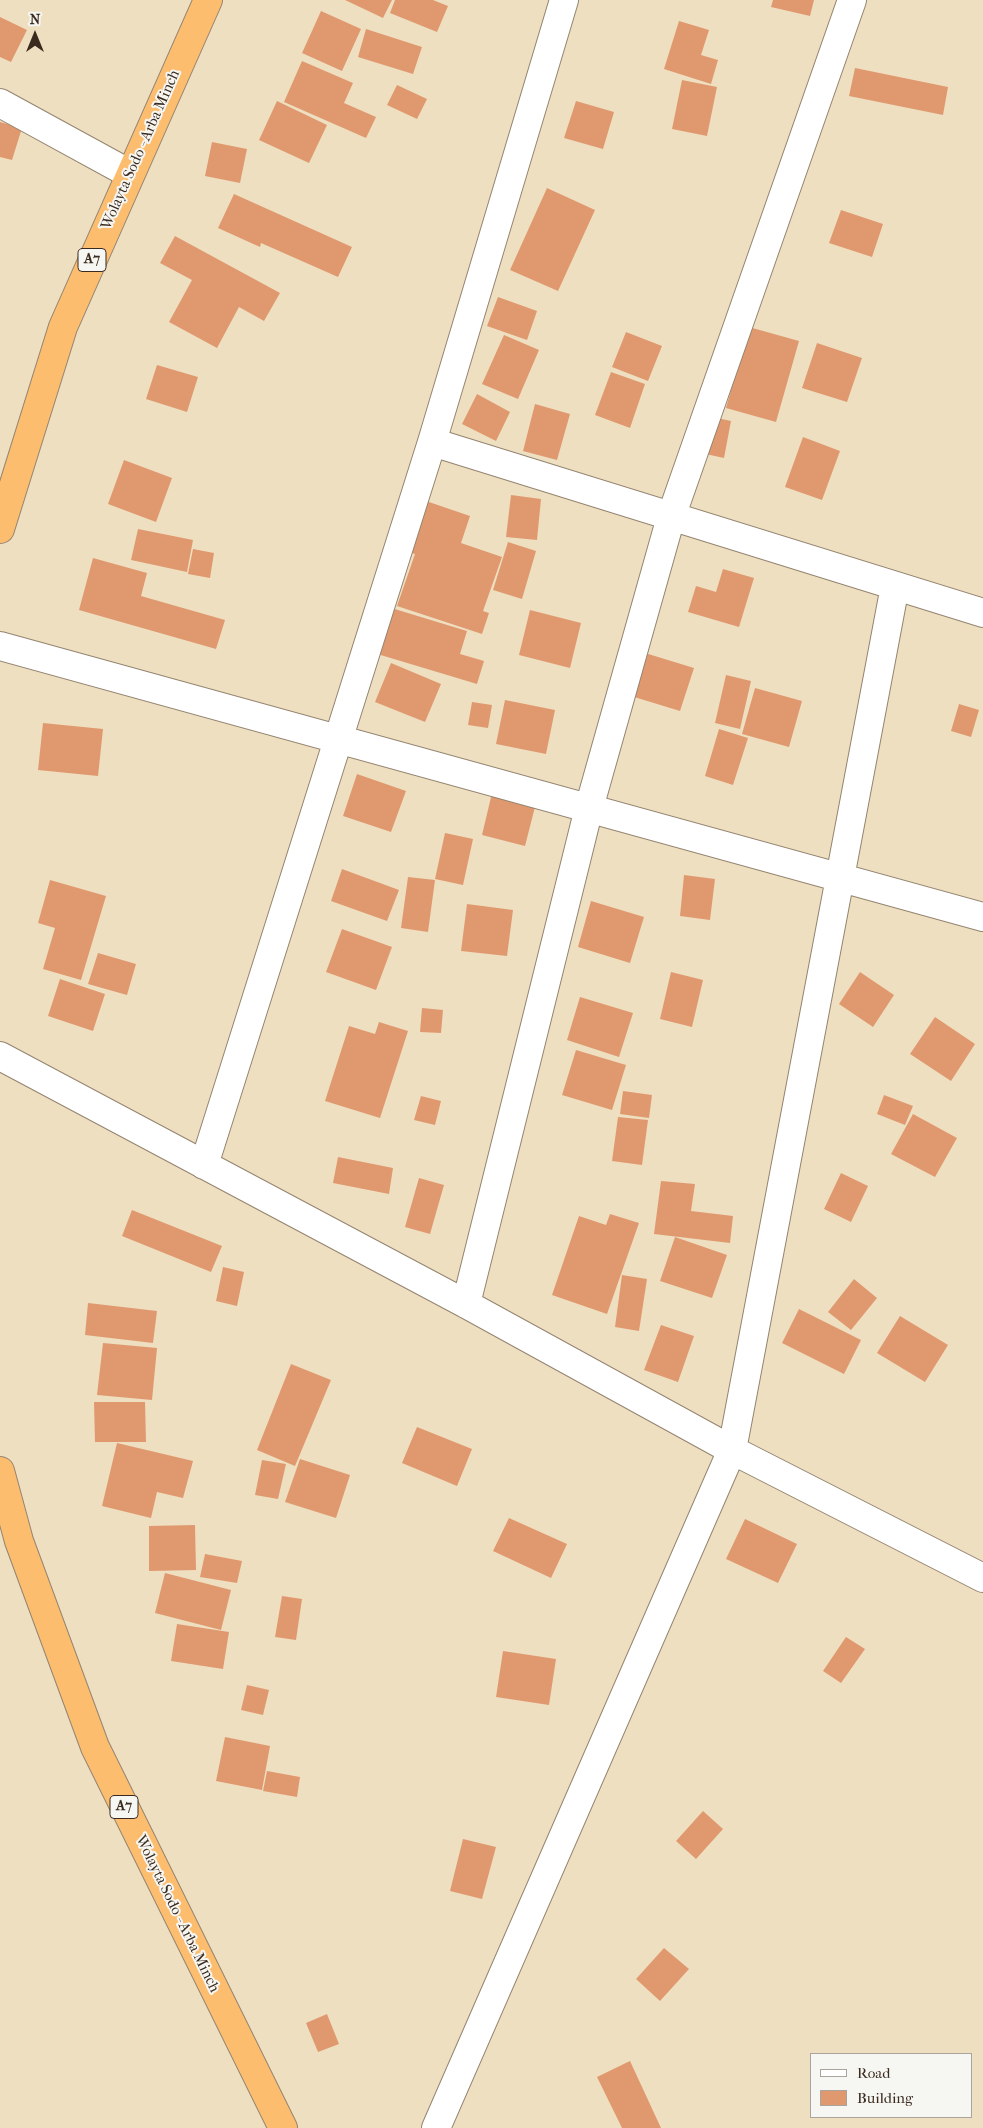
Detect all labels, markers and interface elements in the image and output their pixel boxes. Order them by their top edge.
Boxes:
north arrow [10,10,60,60]
text: N [30,11,40,28]
street label: Wolayta Sodo - Arba Minch [98,67,184,233]
road number: A7 [78,248,106,272]
road number: A7 [110,1795,138,1818]
street label: Wolayta Sodo - Arba Minch [131,1832,223,1996]
legend [810,2053,973,2118]
text: Road [857,2064,890,2082]
text: Building [857,2089,913,2107]

